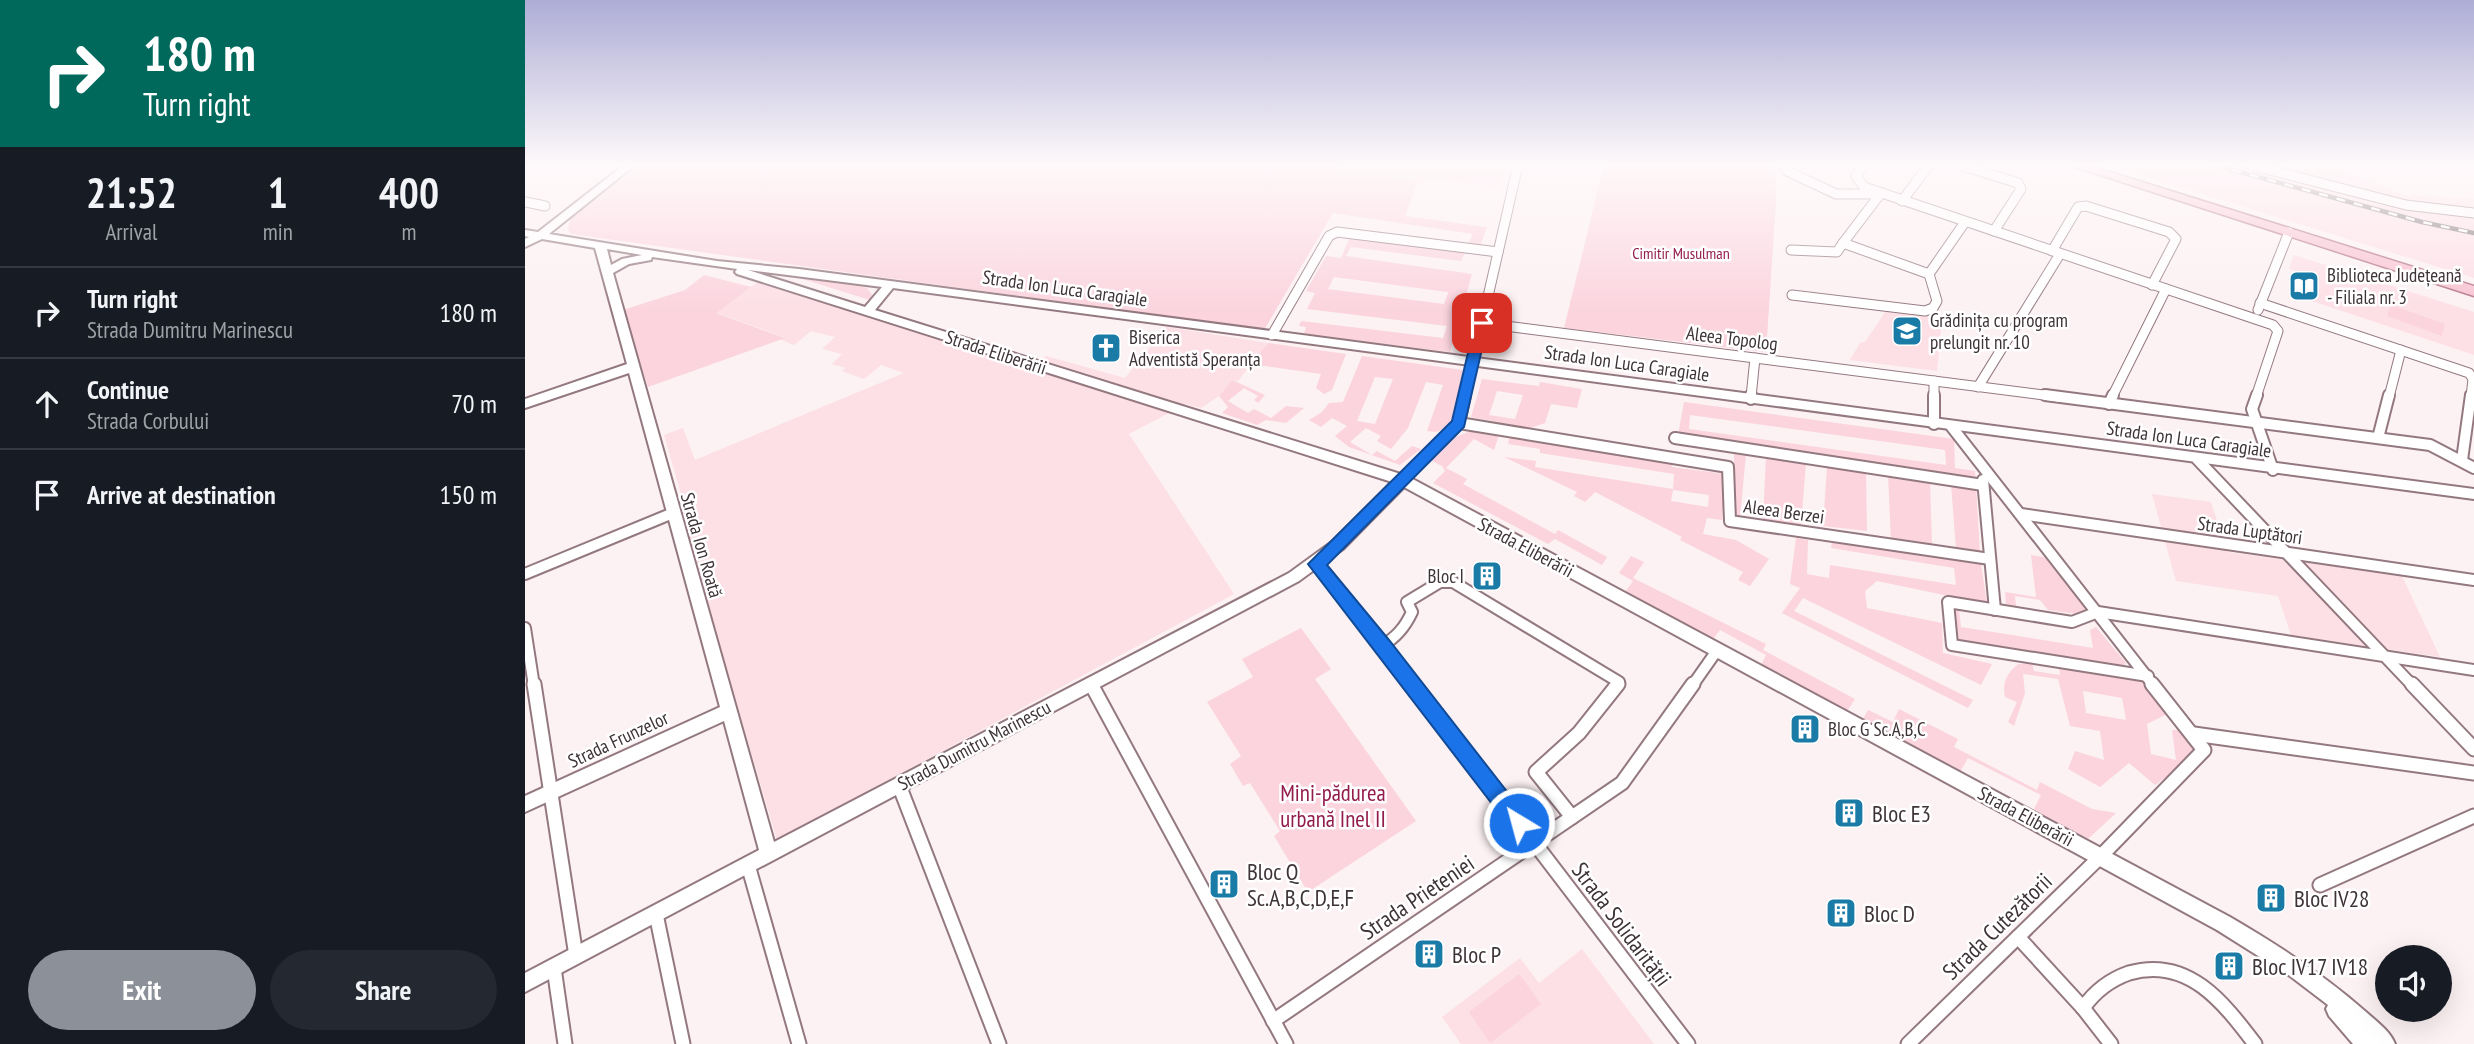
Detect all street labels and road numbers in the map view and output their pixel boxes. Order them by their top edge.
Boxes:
street label: Strada Ion Luca Caragiale [981,265,1149,311]
street label: Aleea Topolog [1685,320,1779,356]
street label: Strada Eliberării [942,324,1050,380]
street label: Strada Ion Luca Caragiale [1543,340,1711,386]
street label: Strada Ion Luca Caragiale [2105,416,2273,462]
street label: Strada Ion Roată [676,490,728,600]
street label: Aleea Berzei [1742,493,1826,529]
street label: Strada Luptători [2196,511,2304,549]
street label: Strada Eliberării [1474,512,1578,582]
street label: Strada Dumitru Marinescu [893,694,1055,796]
street label: Strada Frunzelor [564,705,673,773]
street label: Strada Eliberării [1974,781,2078,851]
street label: Strada Prieteniei [1354,848,1480,946]
street label: Strada Solidarității [1566,856,1678,992]
street label: Strada Cutezătorii [1936,867,2058,985]

